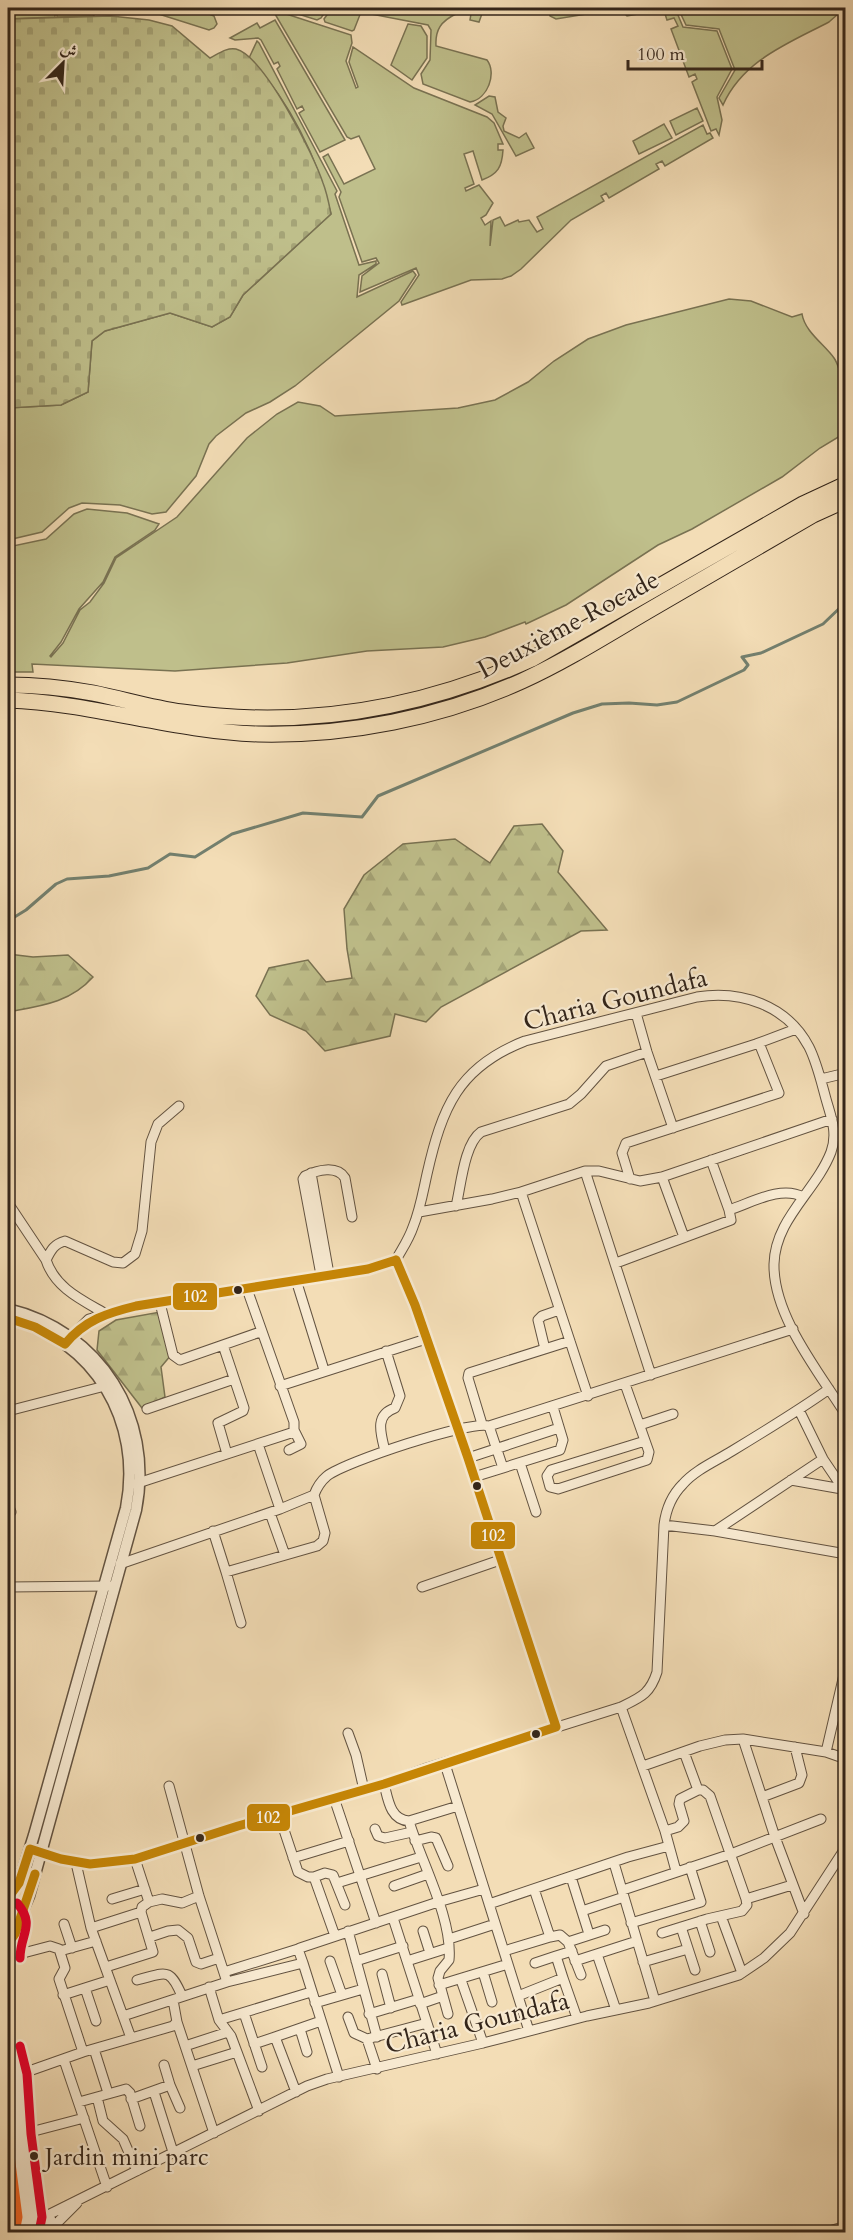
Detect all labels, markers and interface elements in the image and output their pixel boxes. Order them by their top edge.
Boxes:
north arrow [33,33,93,93]
scale bar [628,33,762,71]
text: ش [57,37,80,63]
text: 100 m [637,42,685,67]
street label: Deuxième Rocade [471,562,665,687]
street label: Charia Goundafa [520,960,711,1039]
line badge: 102 [172,1282,218,1311]
unlabelled marker [232,1284,244,1296]
text: 102 [183,1286,207,1308]
unlabelled marker [471,1480,483,1492]
line badge: 102 [470,1521,516,1550]
text: 102 [481,1525,505,1547]
unlabelled marker [530,1728,542,1740]
line badge: 102 [246,1803,291,1832]
text: 102 [256,1807,280,1829]
unlabelled marker [194,1832,206,1844]
street label: Charia Goundafa [382,1983,573,2062]
place label: Jardin mini parc [42,2141,209,2174]
marker: Jardin mini parc [28,2150,40,2162]

